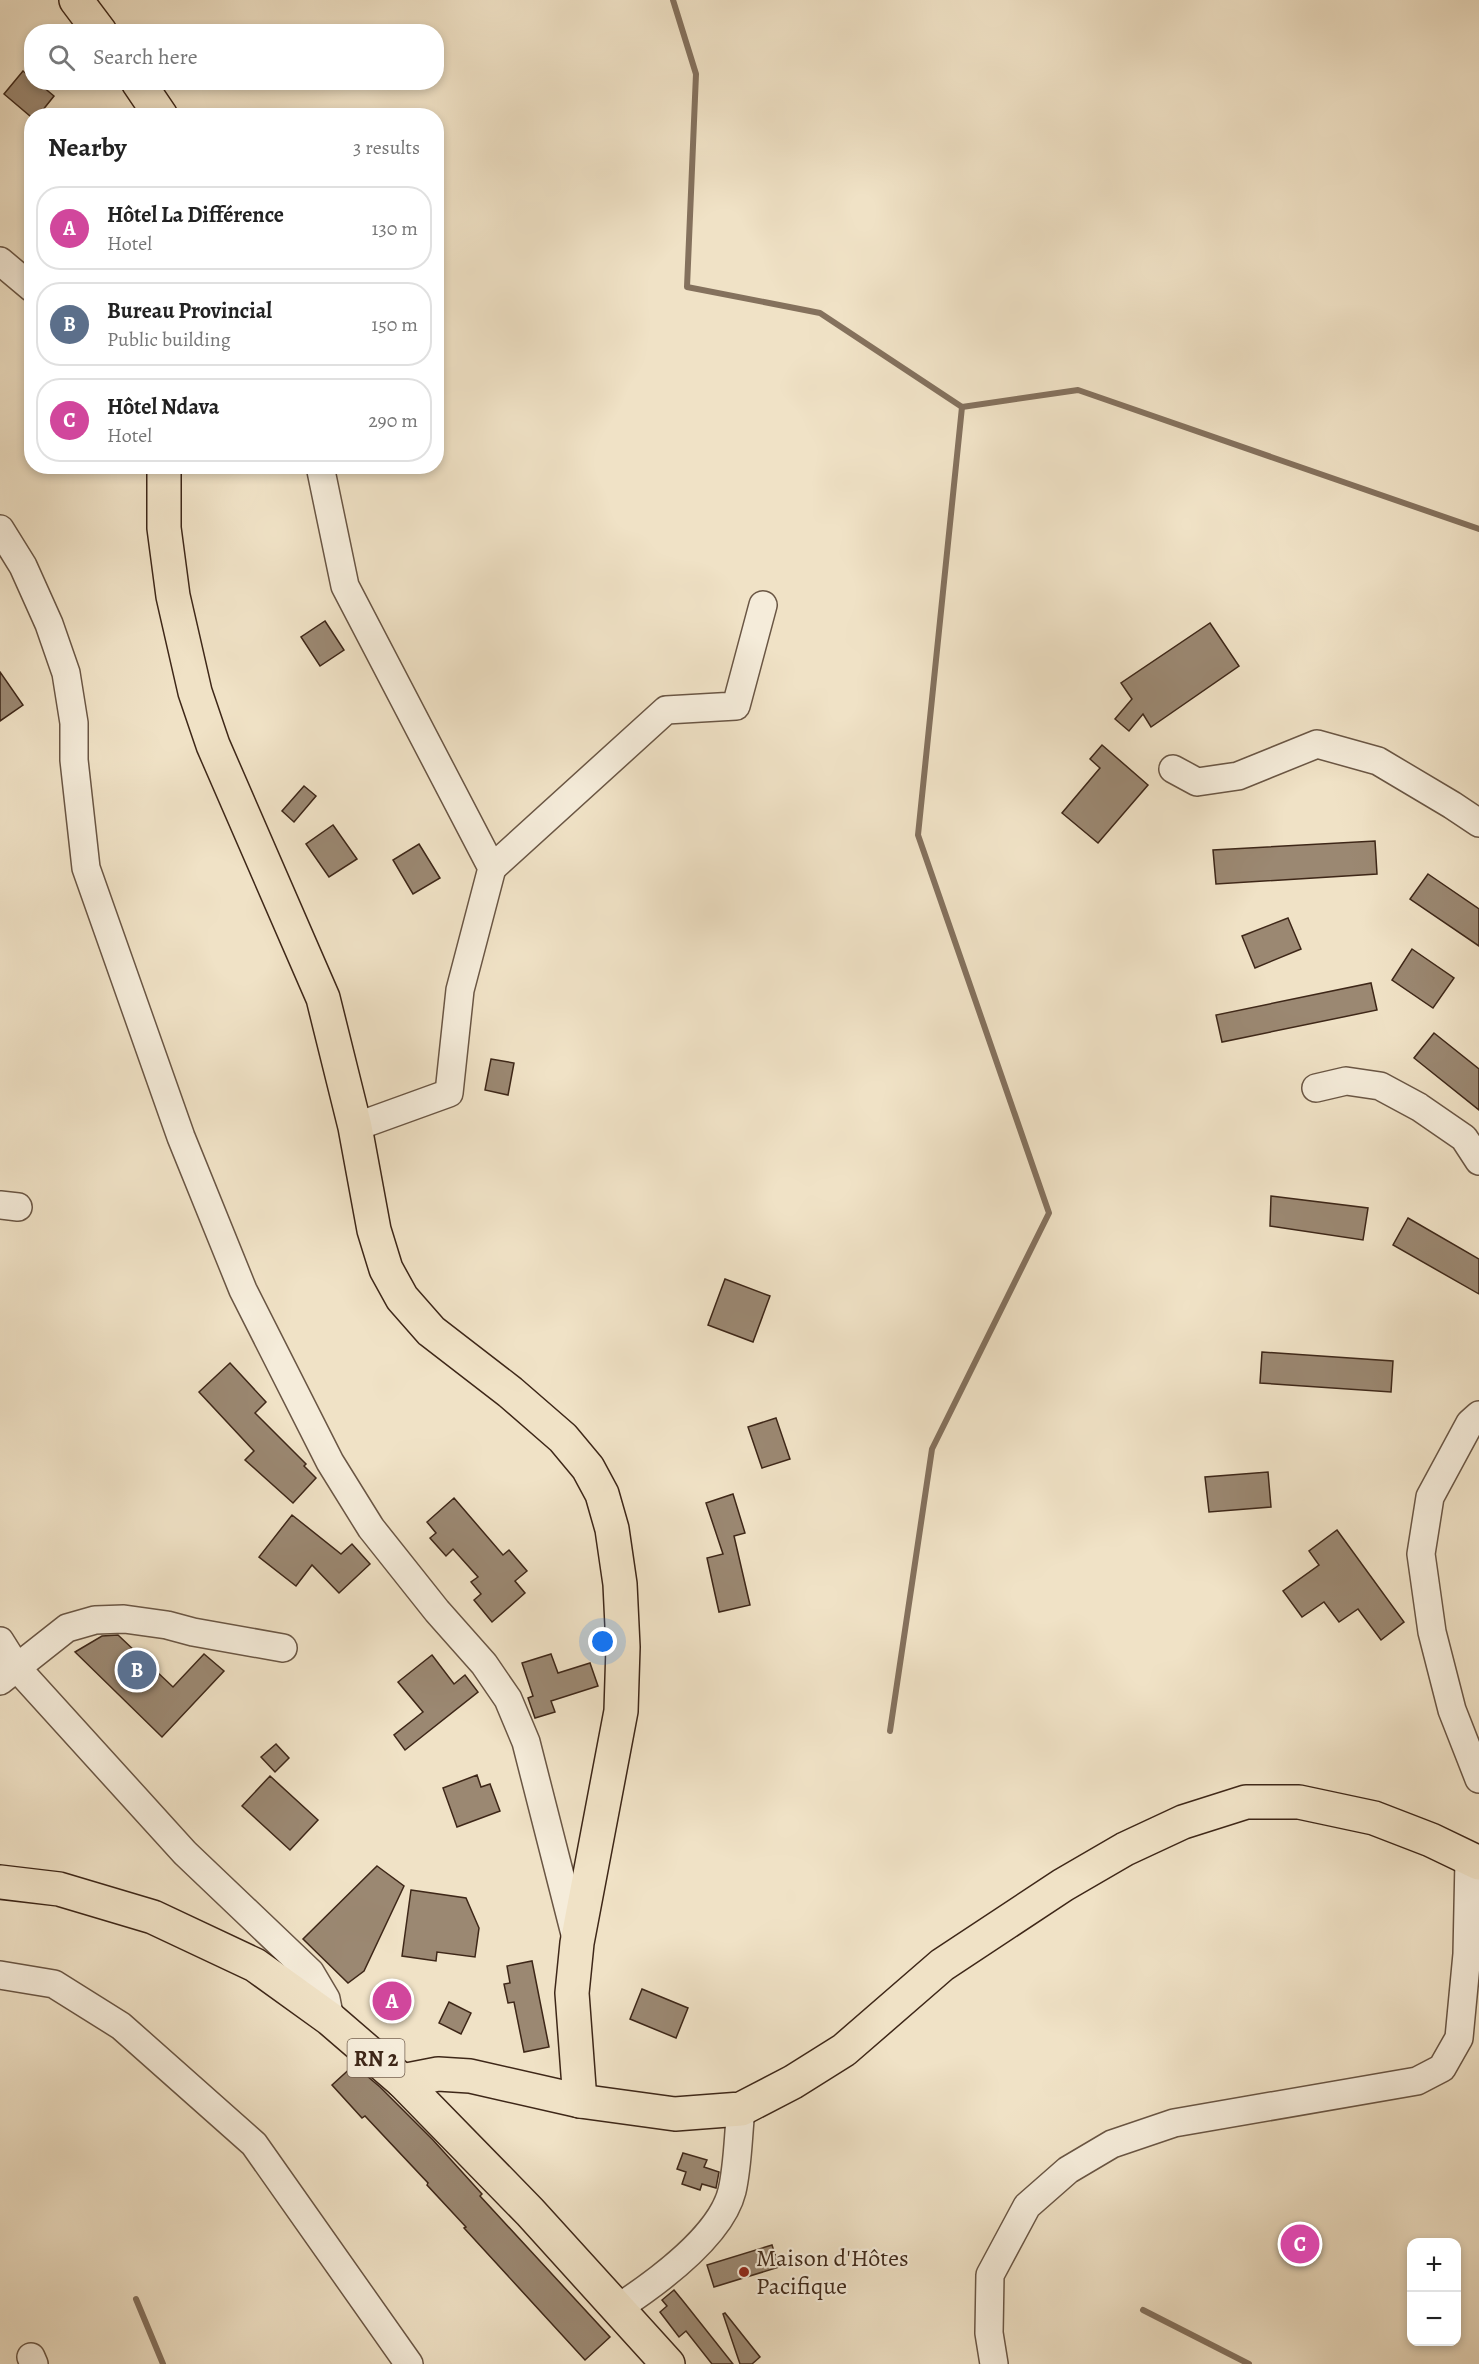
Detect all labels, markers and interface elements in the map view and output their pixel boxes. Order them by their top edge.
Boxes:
search box [24,24,444,90]
icon: search [45,41,78,74]
text: Search here [93,42,198,72]
text: Nearby [48,130,127,165]
text: 3 results [353,134,420,161]
text: Hôtel La Différence [107,200,284,230]
text: A [63,215,76,242]
text: 130 m [372,215,418,242]
text: Hotel [107,230,152,257]
text: Bureau Provincial [107,296,272,326]
text: B [63,311,76,338]
text: 150 m [371,311,418,338]
text: Public building [107,326,231,353]
text: Hôtel Ndava [107,392,219,422]
text: C [63,407,76,434]
text: 290 m [368,407,418,434]
text: Hotel [107,422,152,449]
your location [588,1627,617,1656]
pin: B [118,1648,156,1692]
pin: A [372,1978,412,2024]
road number: RN 2 [348,2039,404,2077]
pin: C [1280,2222,1320,2266]
map controls [1407,2238,1461,2346]
button: + [1407,2238,1461,2292]
place label: Maison d'Hôtes Pacifique [756,2242,909,2302]
marker: Maison d'Hôtes Pacifique [737,2265,751,2279]
button: − [1407,2292,1461,2346]

